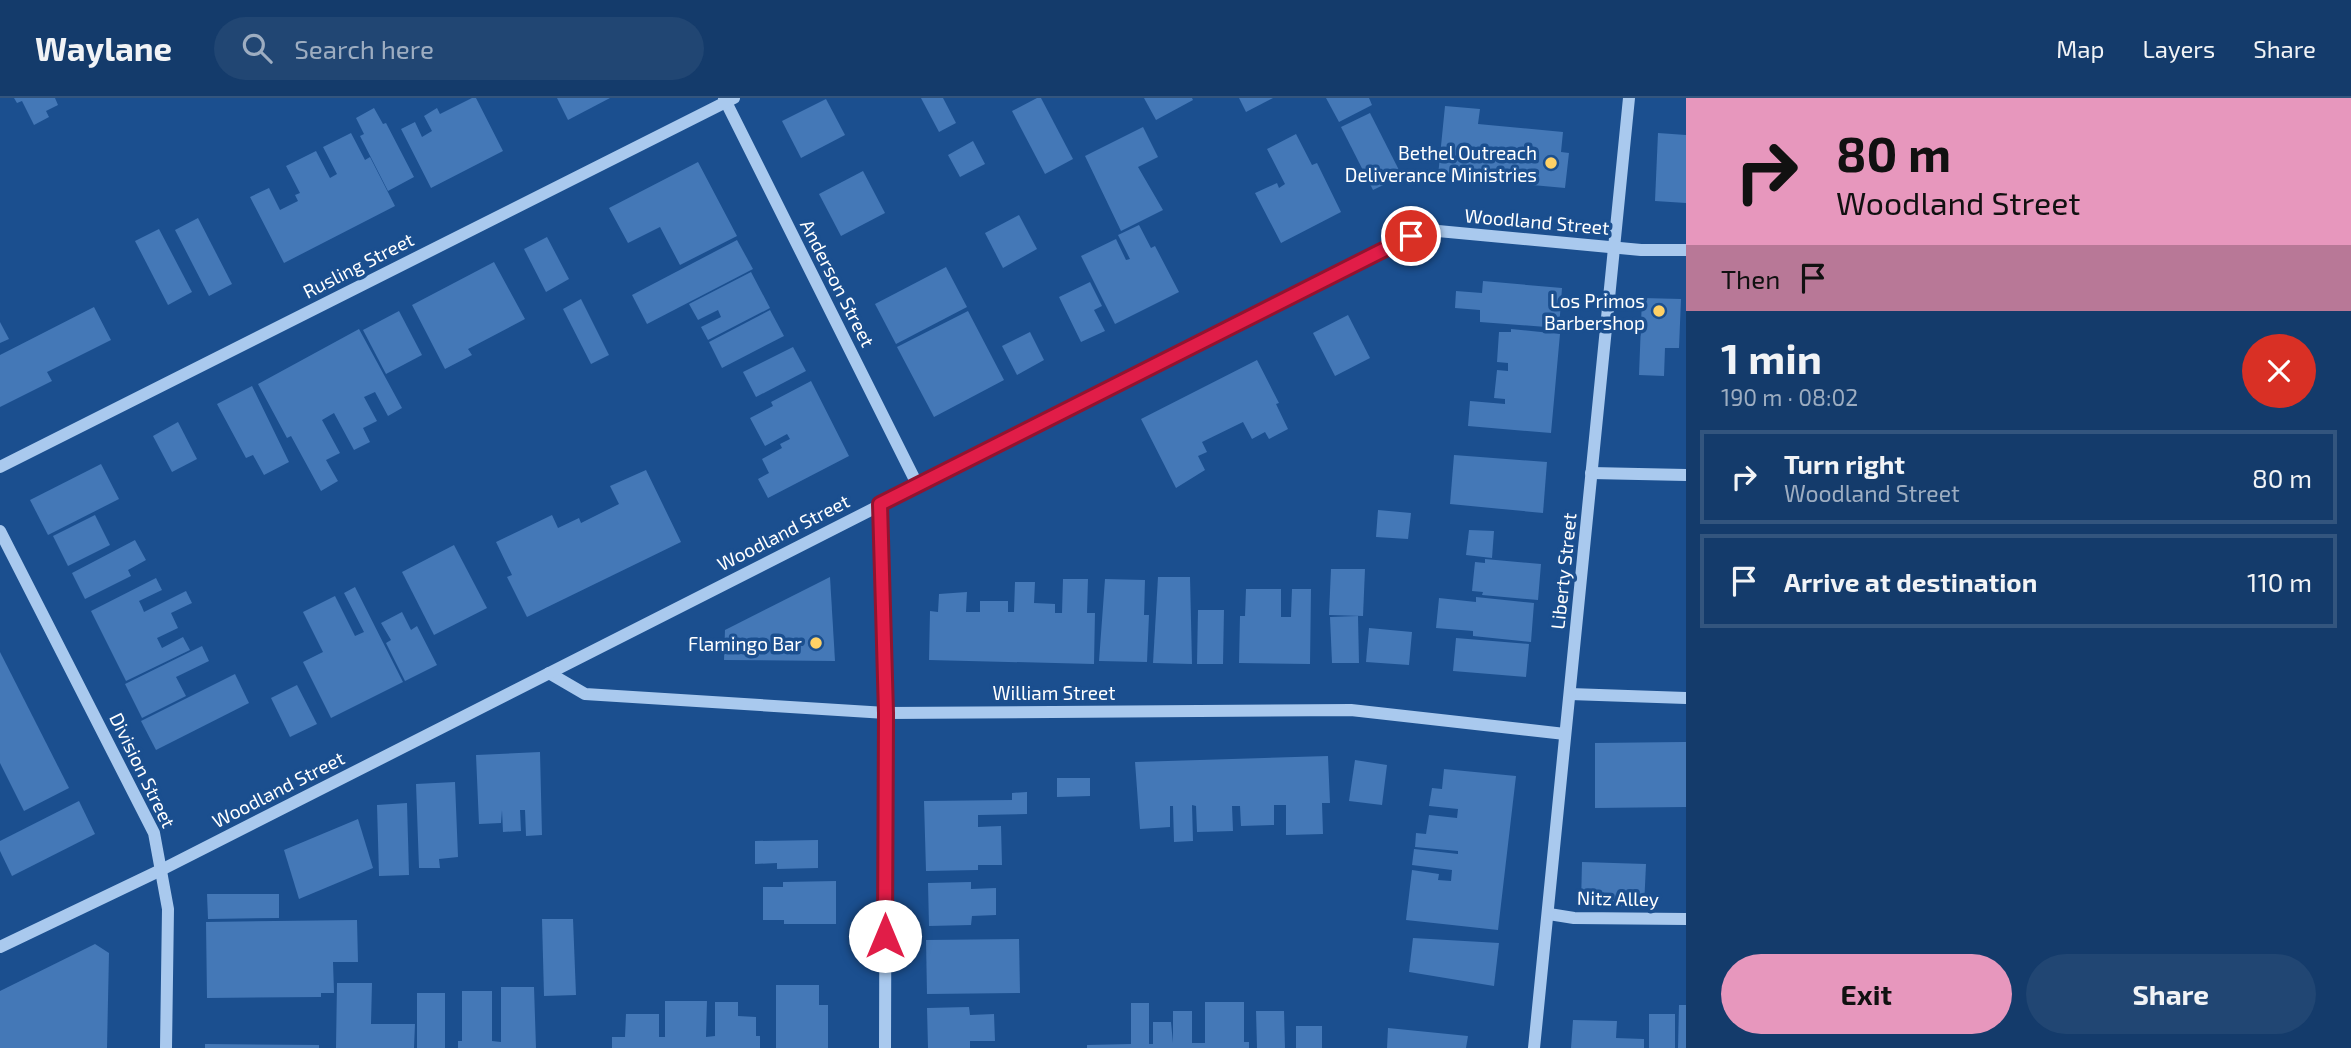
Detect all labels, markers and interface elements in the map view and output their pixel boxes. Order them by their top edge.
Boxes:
search box [214,17,704,80]
text: Waylane [35,28,172,68]
icon: search [238,29,276,67]
text: Search here [294,33,434,64]
text: Map [2056,34,2104,63]
text: Layers [2142,34,2215,63]
text: Share [2253,34,2316,63]
text: 80 m [1836,123,1951,182]
icon: right [1721,126,1812,217]
place label: Bethel Outreach Deliverance Ministries [1345,141,1537,186]
marker: Bethel Outreach Deliverance Ministries [1543,155,1559,171]
text: Woodland Street [1836,183,2081,221]
street label: Woodland Street [1464,203,1610,239]
pin [1381,206,1441,266]
street label: Anderson Street [796,215,880,351]
icon: arrive [1392,217,1430,255]
street label: Rusling Street [299,227,417,303]
icon: arrive [1794,259,1832,297]
text: Then [1721,263,1780,294]
place label: Los Primos Barbershop [1544,289,1645,334]
marker: Los Primos Barbershop [1651,303,1667,319]
text: 1 min [1721,332,1822,382]
button: close [2242,334,2316,408]
text: 190 m · 08:02 [1721,383,1858,411]
text: Turn right [1784,448,1905,479]
icon: right [1725,458,1763,496]
text: 80 m [2252,462,2312,493]
text: Woodland Street [1784,479,1960,507]
street label: Woodland Street [713,489,853,575]
street label: Liberty Street [1545,512,1581,630]
icon: arrive [1725,562,1763,600]
text: Arrive at destination [1784,566,2037,597]
text: 110 m [2247,566,2312,597]
place label: Flamingo Bar [688,632,802,655]
marker: Flamingo Bar [808,635,824,651]
street label: William Street [993,681,1115,704]
street label: Division Street [105,709,181,831]
street label: Woodland Street [208,746,348,832]
street label: Nitz Alley [1577,886,1659,910]
position arrow [848,899,922,973]
button: Exit [1721,954,2012,1034]
button: Share [2026,954,2316,1034]

